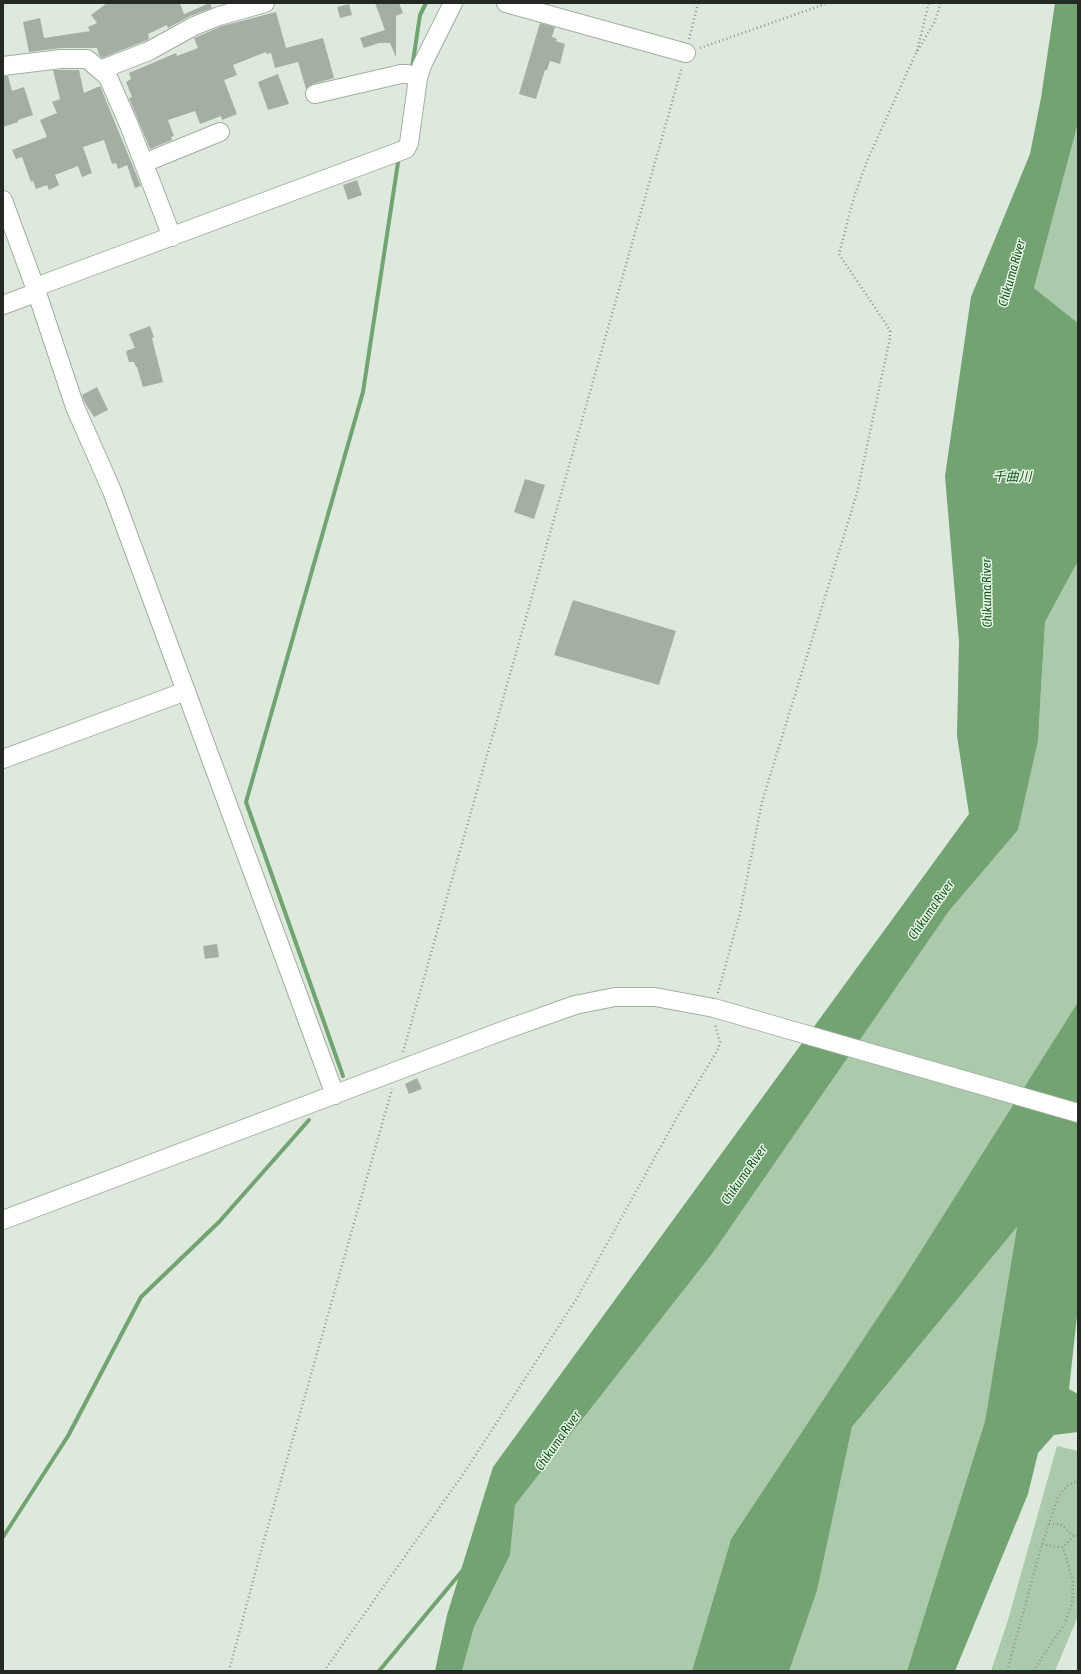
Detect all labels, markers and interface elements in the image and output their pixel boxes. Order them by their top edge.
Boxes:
water label: Chikuma River [995,238,1029,308]
water label: 千曲川 [993,469,1031,485]
water label: Chikuma River [979,558,995,628]
water label: Chikuma River [905,877,957,943]
water label: Chikuma River [718,1142,770,1208]
water label: Chikuma River [532,1408,584,1474]

